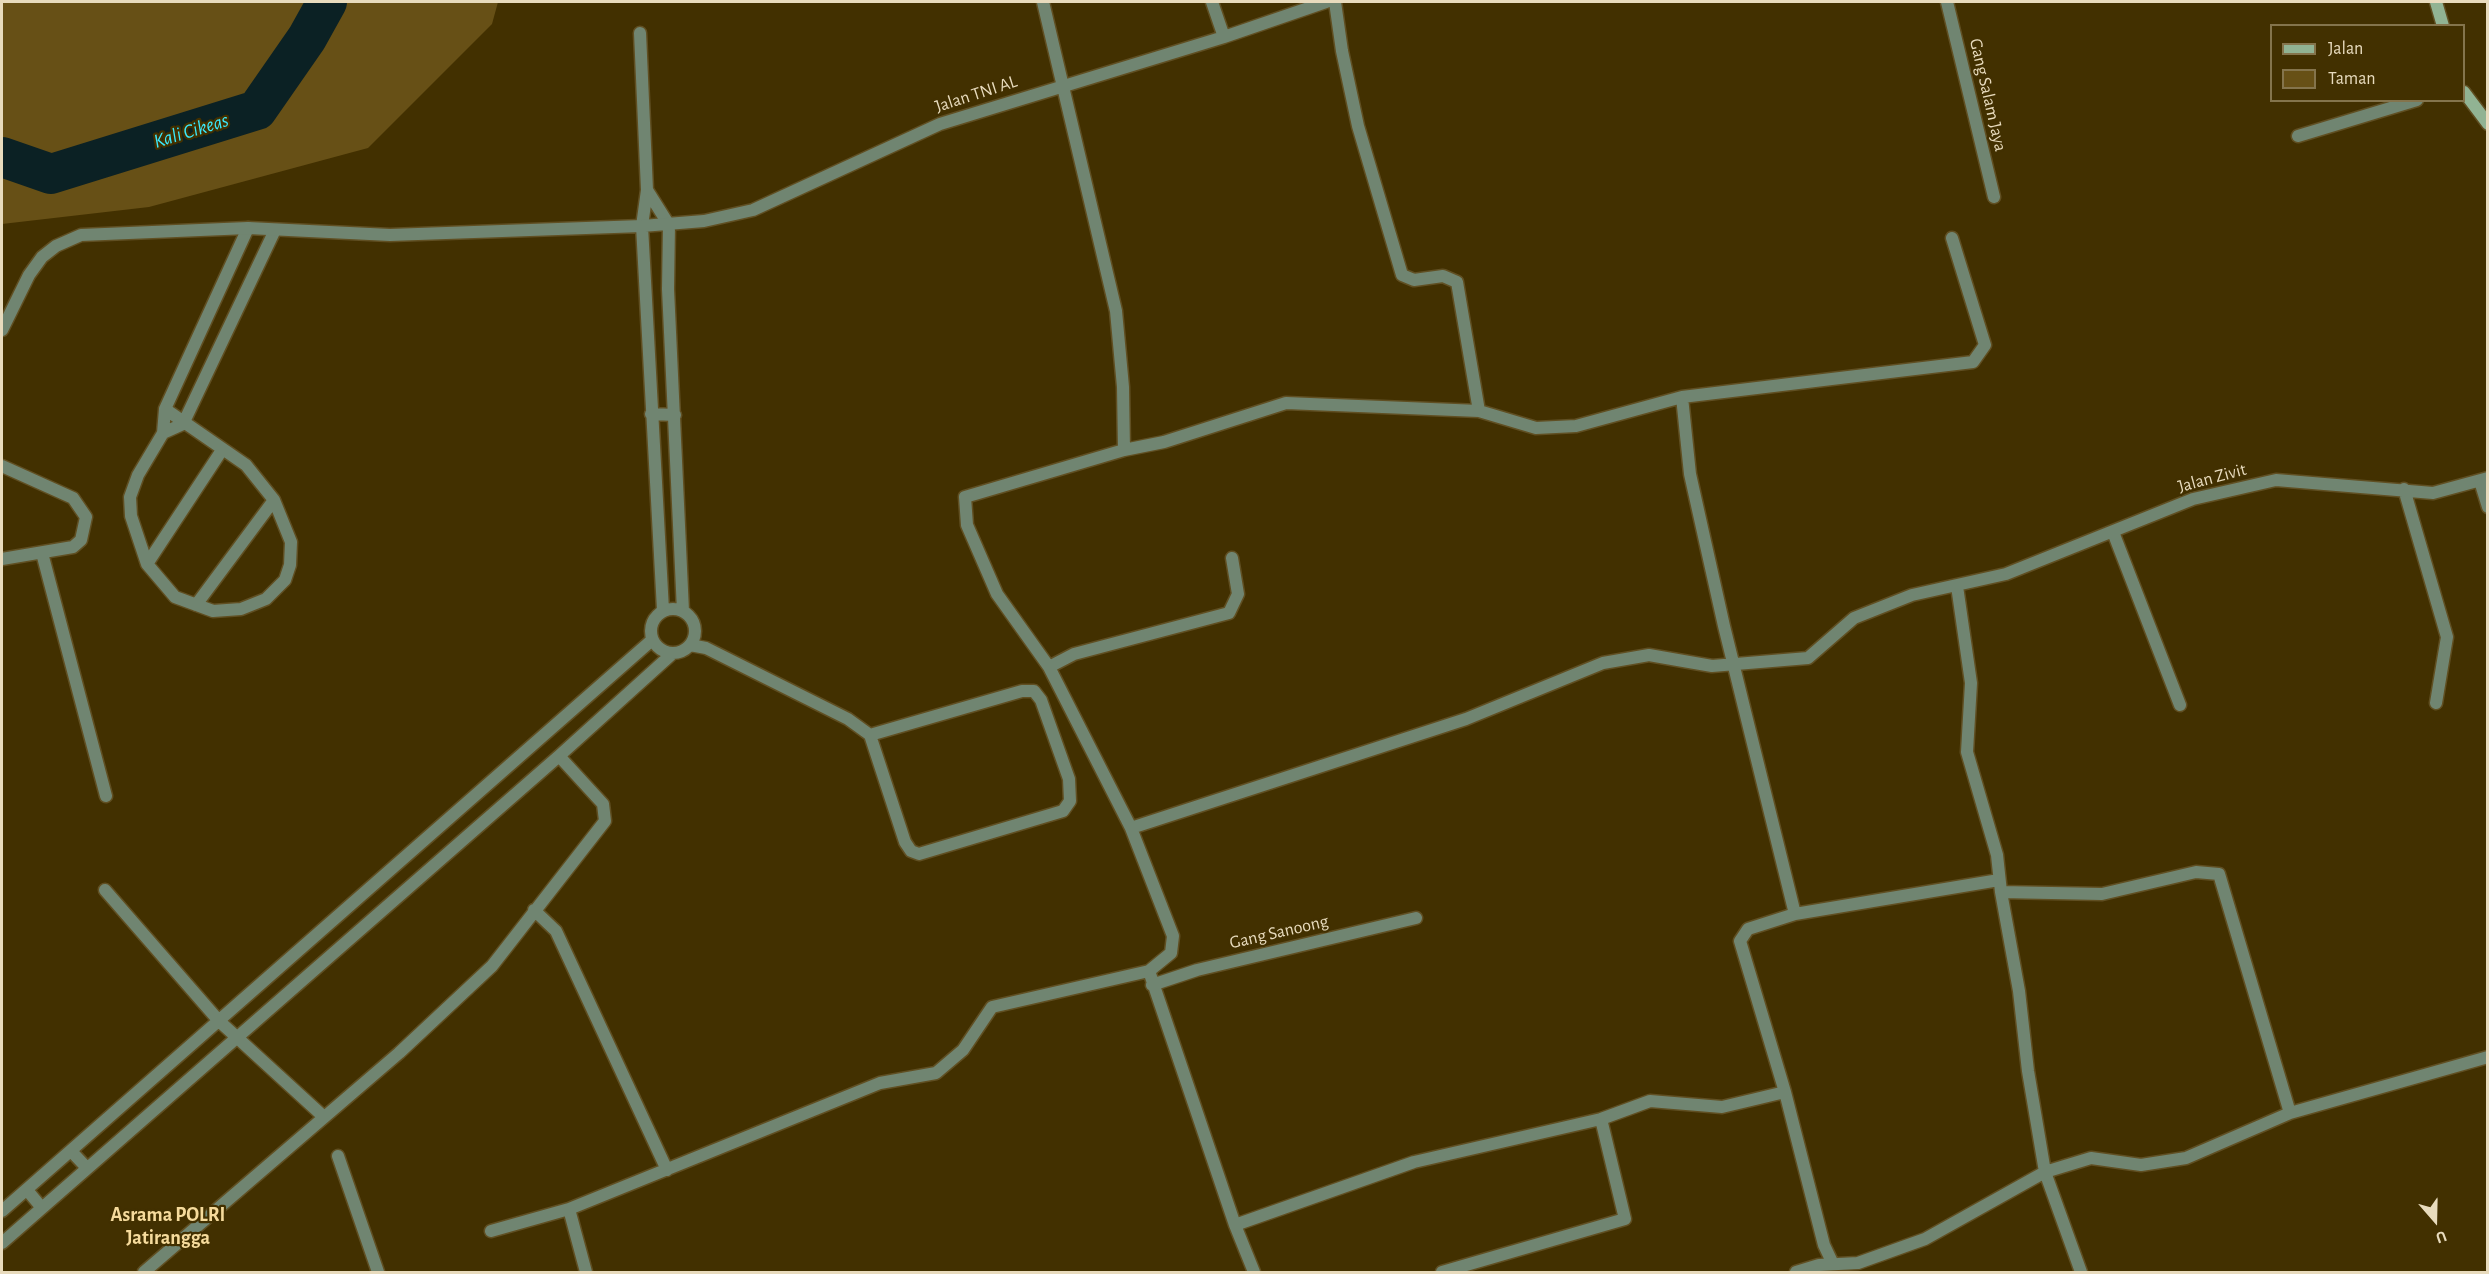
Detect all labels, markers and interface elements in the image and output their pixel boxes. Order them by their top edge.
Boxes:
legend [2270,24,2465,102]
street label: Gang Salam Jaya [1965,36,2011,154]
text: Jalan [2328,40,2363,58]
text: Taman [2328,70,2376,88]
street label: Jalan TNI AL [932,71,1020,117]
water label: Kali Cikeas [151,108,231,154]
street label: Jalan Zivit [2175,459,2249,497]
street label: Gang Sanoong [1227,910,1331,954]
north arrow [2405,1190,2465,1250]
district label: Asrama POLRI Jatirangga [111,1203,225,1250]
text: U [2434,1228,2449,1246]

